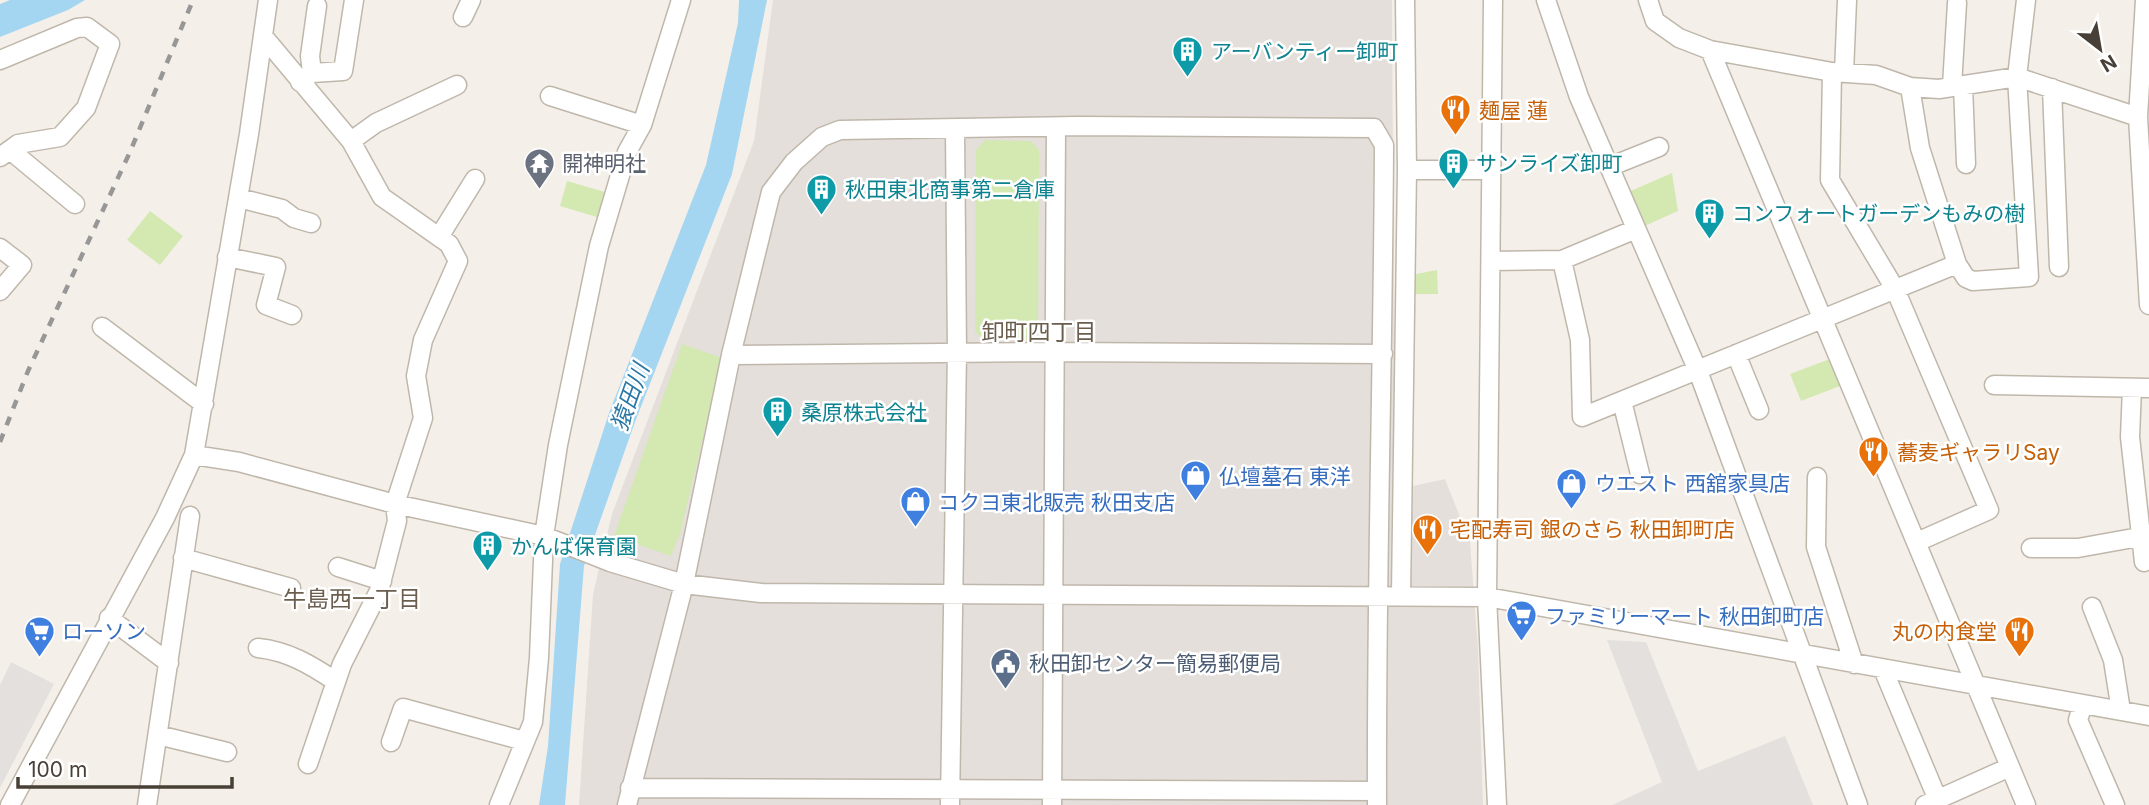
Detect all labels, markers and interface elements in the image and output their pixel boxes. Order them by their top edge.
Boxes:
north arrow [2065,14,2135,84]
building icon: アーバンティー卸町 [1171,34,1205,78]
place label: アーバンティー卸町 [1211,39,1398,64]
text: N [2096,50,2121,77]
restaurant icon: 麺屋 蓮 [1439,93,1473,137]
place label: 麺屋 蓮 [1479,98,1548,123]
temple icon: 開神明社 [522,146,556,190]
building icon: サンライズ卸町 [1436,146,1470,190]
place label: 開神明社 [562,151,646,176]
place label: サンライズ卸町 [1476,151,1622,176]
building icon: 秋田東北商事第二倉庫 [805,172,839,216]
place label: 秋田東北商事第二倉庫 [845,177,1055,202]
building icon: コンフォートガーデンもみの樹 [1692,196,1726,240]
place label: コンフォートガーデンもみの樹 [1732,201,2025,226]
district label: 卸町四丁目 [982,318,1097,346]
water label: 猿田川 [605,357,656,434]
building icon: 桑原株式会社 [761,395,795,439]
place label: 桑原株式会社 [801,400,927,425]
restaurant icon: 蕎麦ギャラリSay [1857,435,1891,479]
place label: 蕎麦ギャラリSay [1897,440,2060,465]
shop icon: 仏壇墓石 東洋 [1179,459,1213,503]
place label: 仏壇墓石 東洋 [1219,464,1351,489]
shop icon: ウエスト 西舘家具店 [1555,466,1589,510]
place label: ウエスト 西舘家具店 [1595,471,1790,496]
shop icon: コクヨ東北販売 秋田支店 [898,485,932,529]
place label: コクヨ東北販売 秋田支店 [938,490,1175,515]
restaurant icon: 宅配寿司 銀のさら 秋田卸町店 [1410,512,1444,556]
place label: 宅配寿司 銀のさら 秋田卸町店 [1450,517,1735,542]
building icon: かんば保育園 [471,529,505,573]
place label: かんば保育園 [511,534,637,559]
district label: 牛島西一丁目 [283,585,421,613]
supermarket icon: ファミリーマート 秋田卸町店 [1505,599,1539,643]
place label: ファミリーマート 秋田卸町店 [1545,604,1824,629]
supermarket icon: ローソン [22,614,56,658]
restaurant icon: 丸の内食堂 [2003,614,2037,658]
place label: ローソン [62,619,146,644]
place label: 丸の内食堂 [1892,619,1997,644]
public building icon: 秋田卸センター簡易郵便局 [989,646,1023,690]
place label: 秋田卸センター簡易郵便局 [1029,651,1281,676]
scale bar [18,746,231,790]
text: 100 m [28,757,87,782]

